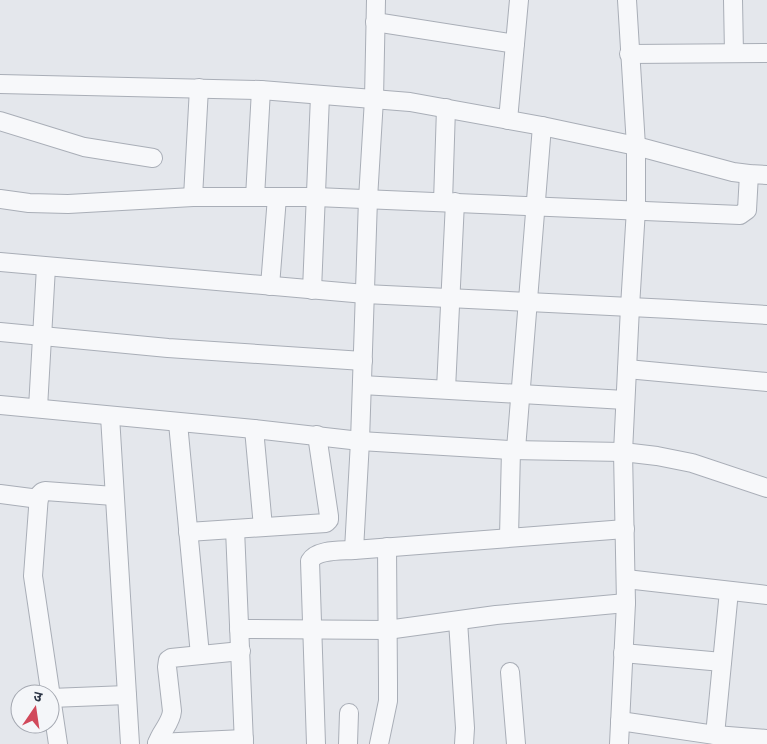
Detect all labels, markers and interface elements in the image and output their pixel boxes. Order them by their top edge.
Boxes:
north arrow [10,684,60,734]
text: उ [32,688,44,706]

